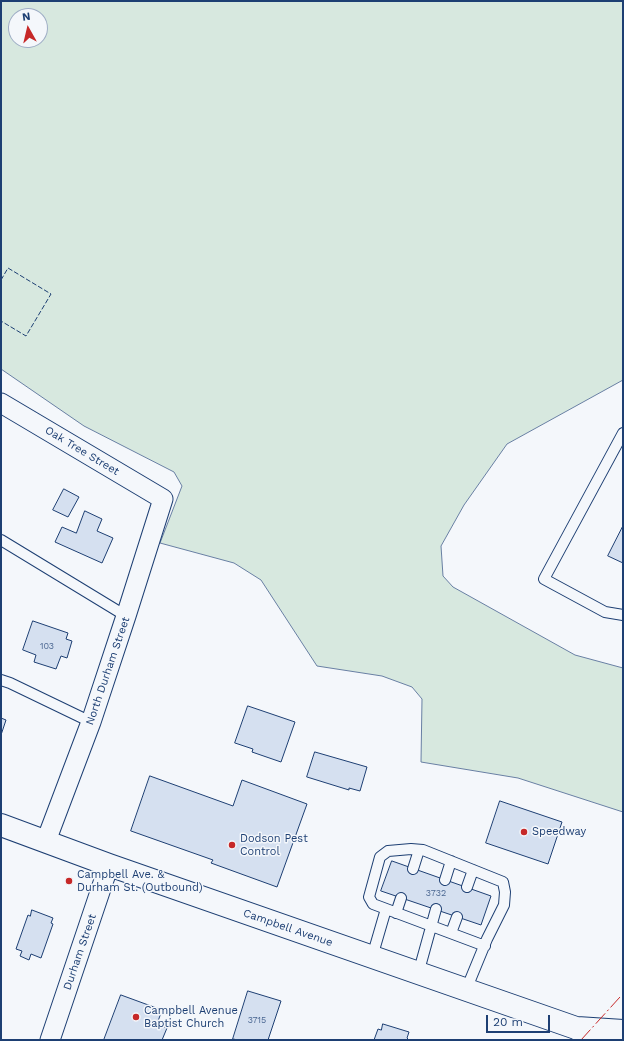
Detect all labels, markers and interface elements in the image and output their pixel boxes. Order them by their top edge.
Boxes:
north arrow [8,8,48,48]
text: N [21,10,31,24]
street label: Oak Tree Street [43,424,121,478]
street label: North Durham Street [83,615,133,727]
house number: 103 [40,641,54,651]
place label: Speedway [532,825,586,839]
marker: Speedway [519,827,529,837]
place label: Dodson Pest Control [240,832,308,858]
marker: Dodson Pest Control [227,840,237,850]
place label: Campbell Ave. & Durham St. (Outbound) [77,868,203,894]
marker: Campbell Ave. & Durham St. (Outbound) [64,876,74,886]
house number: 3732 [426,888,446,898]
street label: Campbell Avenue [242,906,334,950]
street label: Durham Street [61,912,99,992]
place label: Campbell Avenue Baptist Church [144,1004,238,1030]
scale bar [488,1007,552,1033]
marker: Campbell Avenue Baptist Church [131,1012,141,1022]
house number: 3715 [248,1015,266,1025]
text: 20 m [493,1015,523,1029]

